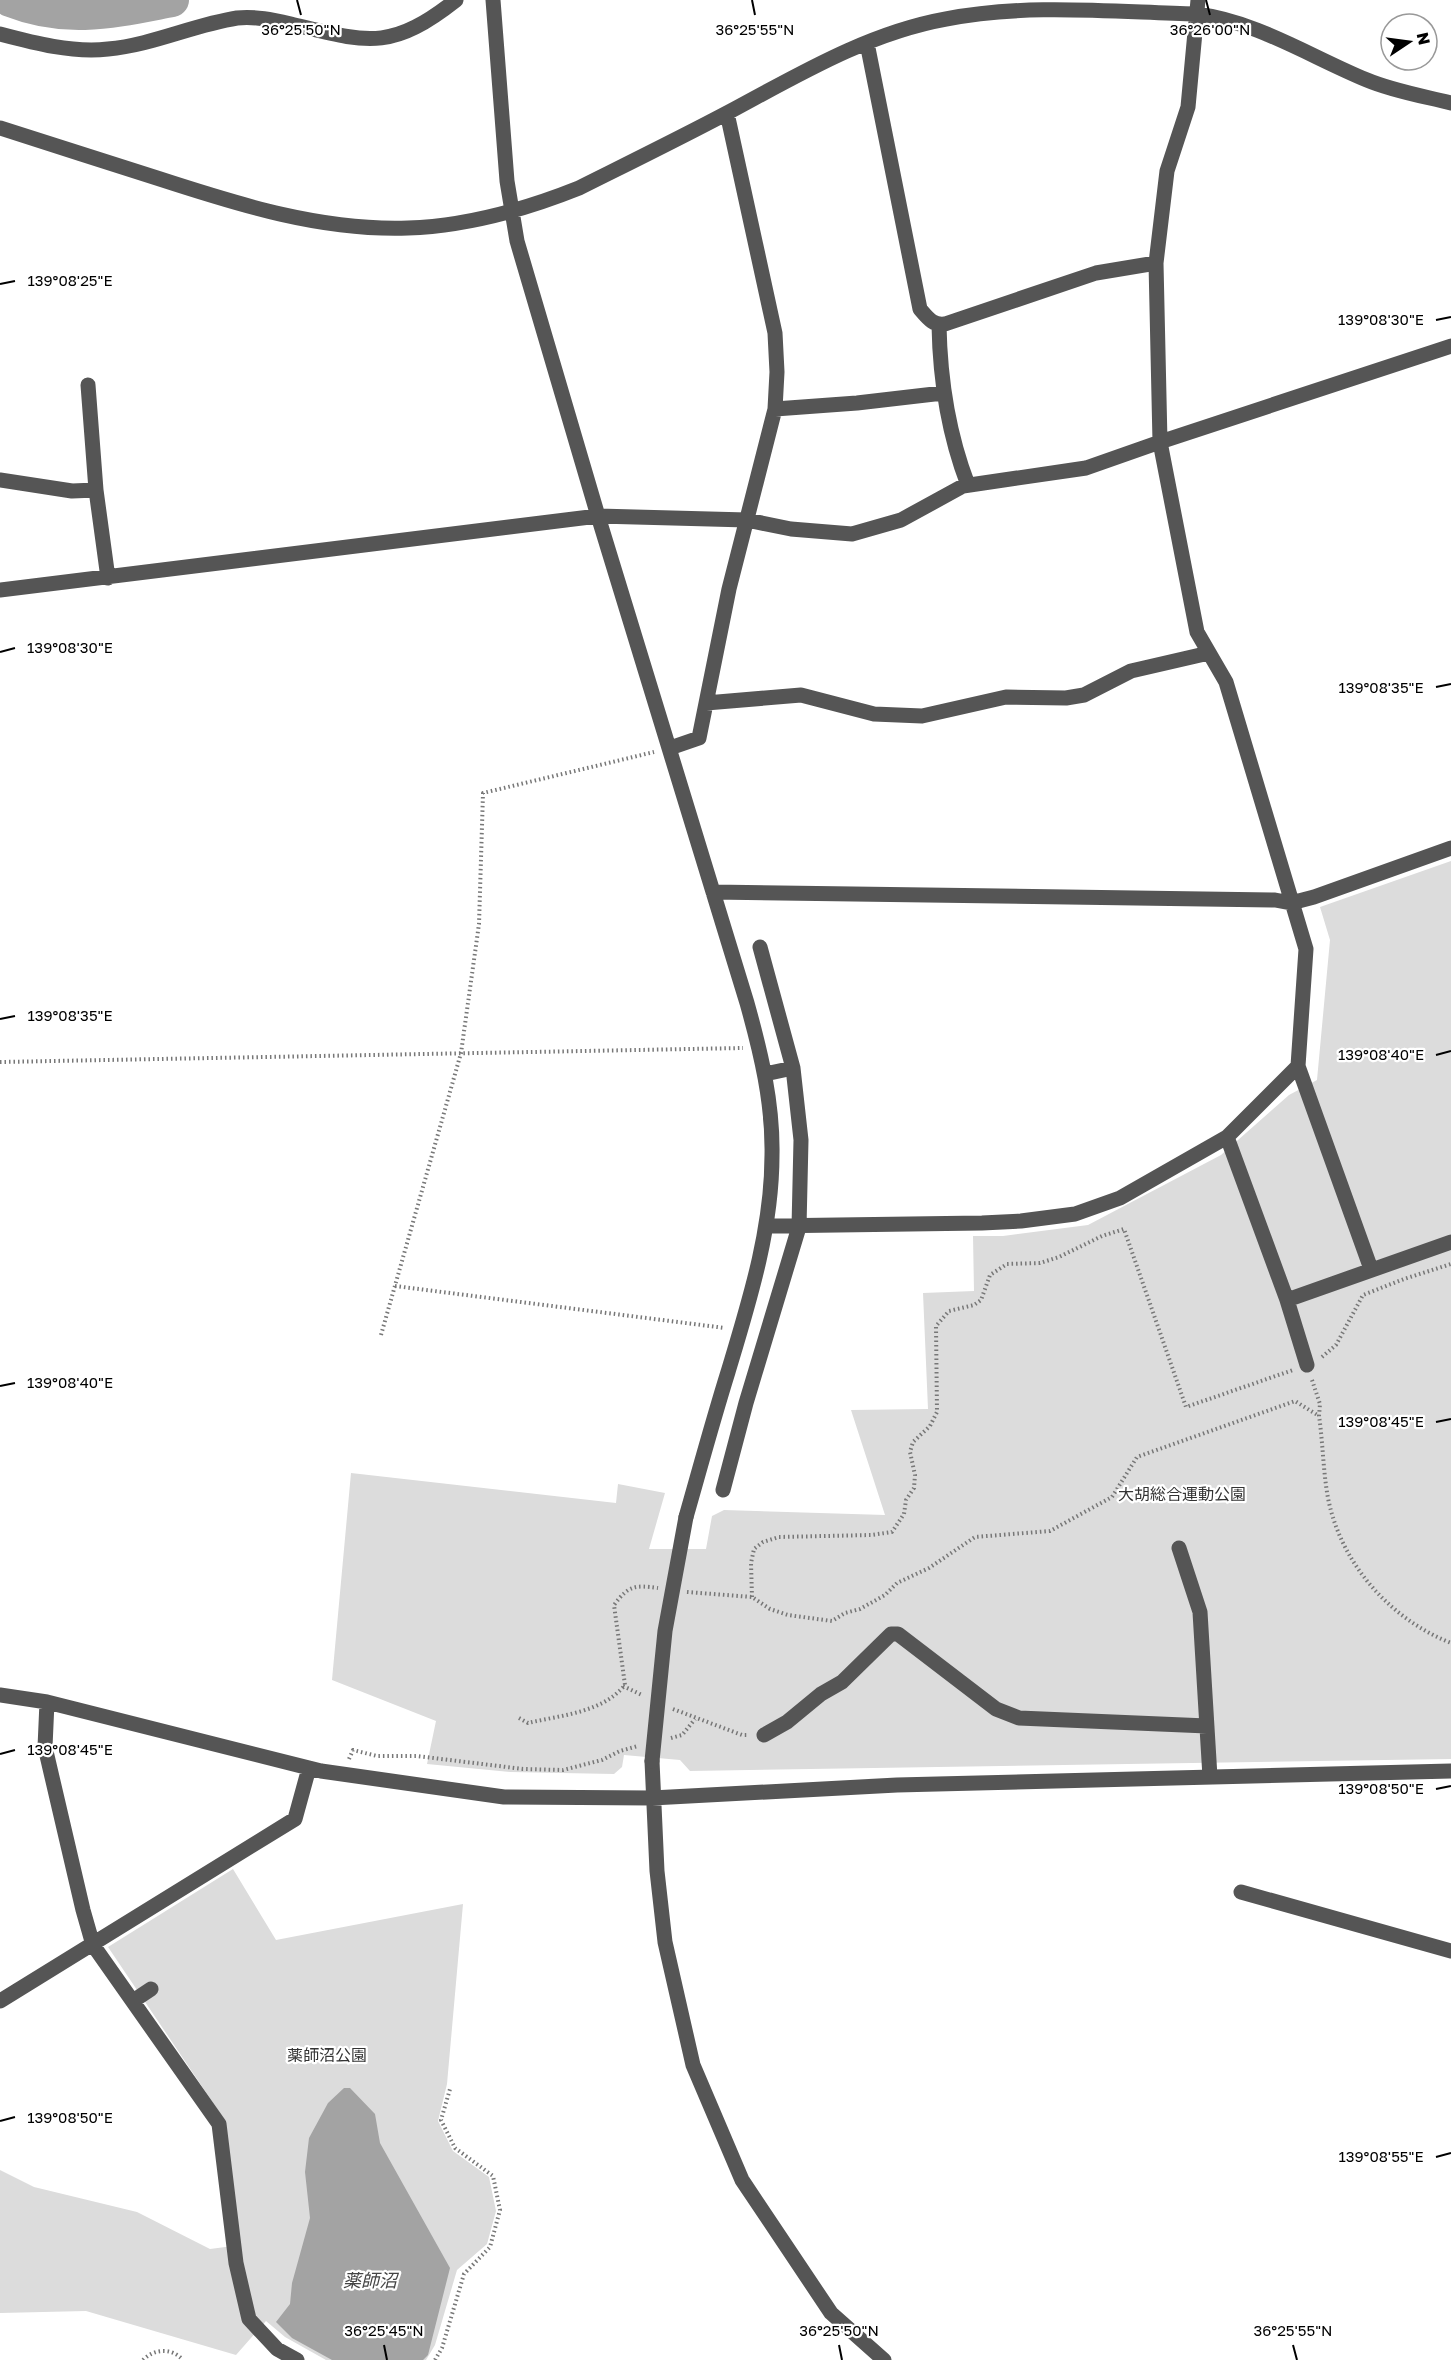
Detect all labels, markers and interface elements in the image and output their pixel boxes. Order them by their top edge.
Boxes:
north arrow [1379,12,1439,72]
text: 36°25'50"N [261,20,341,38]
text: 36°25'55"N [715,20,795,38]
text: 36°26'00"N [1170,20,1250,38]
text: N [1413,30,1435,47]
text: 139°08'25"E [27,271,113,289]
text: 139°08'30"E [1338,310,1424,328]
text: 139°08'30"E [27,638,113,656]
text: 139°08'35"E [1338,678,1424,696]
text: 139°08'35"E [27,1006,113,1024]
text: 139°08'40"E [1338,1045,1424,1063]
text: 139°08'40"E [27,1373,113,1391]
text: 139°08'45"E [1338,1412,1424,1430]
park label: 大胡総合運動公園 [1118,1484,1246,1504]
text: 139°08'45"E [27,1740,113,1758]
text: 139°08'50"E [1338,1779,1424,1797]
park label: 薬師沼公園 [287,2045,367,2065]
text: 139°08'50"E [27,2108,113,2126]
text: 139°08'55"E [1338,2147,1424,2165]
water label: 薬師沼 [343,2269,400,2291]
text: 36°25'45"N [344,2321,424,2339]
text: 36°25'50"N [799,2321,879,2339]
text: 36°25'55"N [1253,2321,1333,2339]

